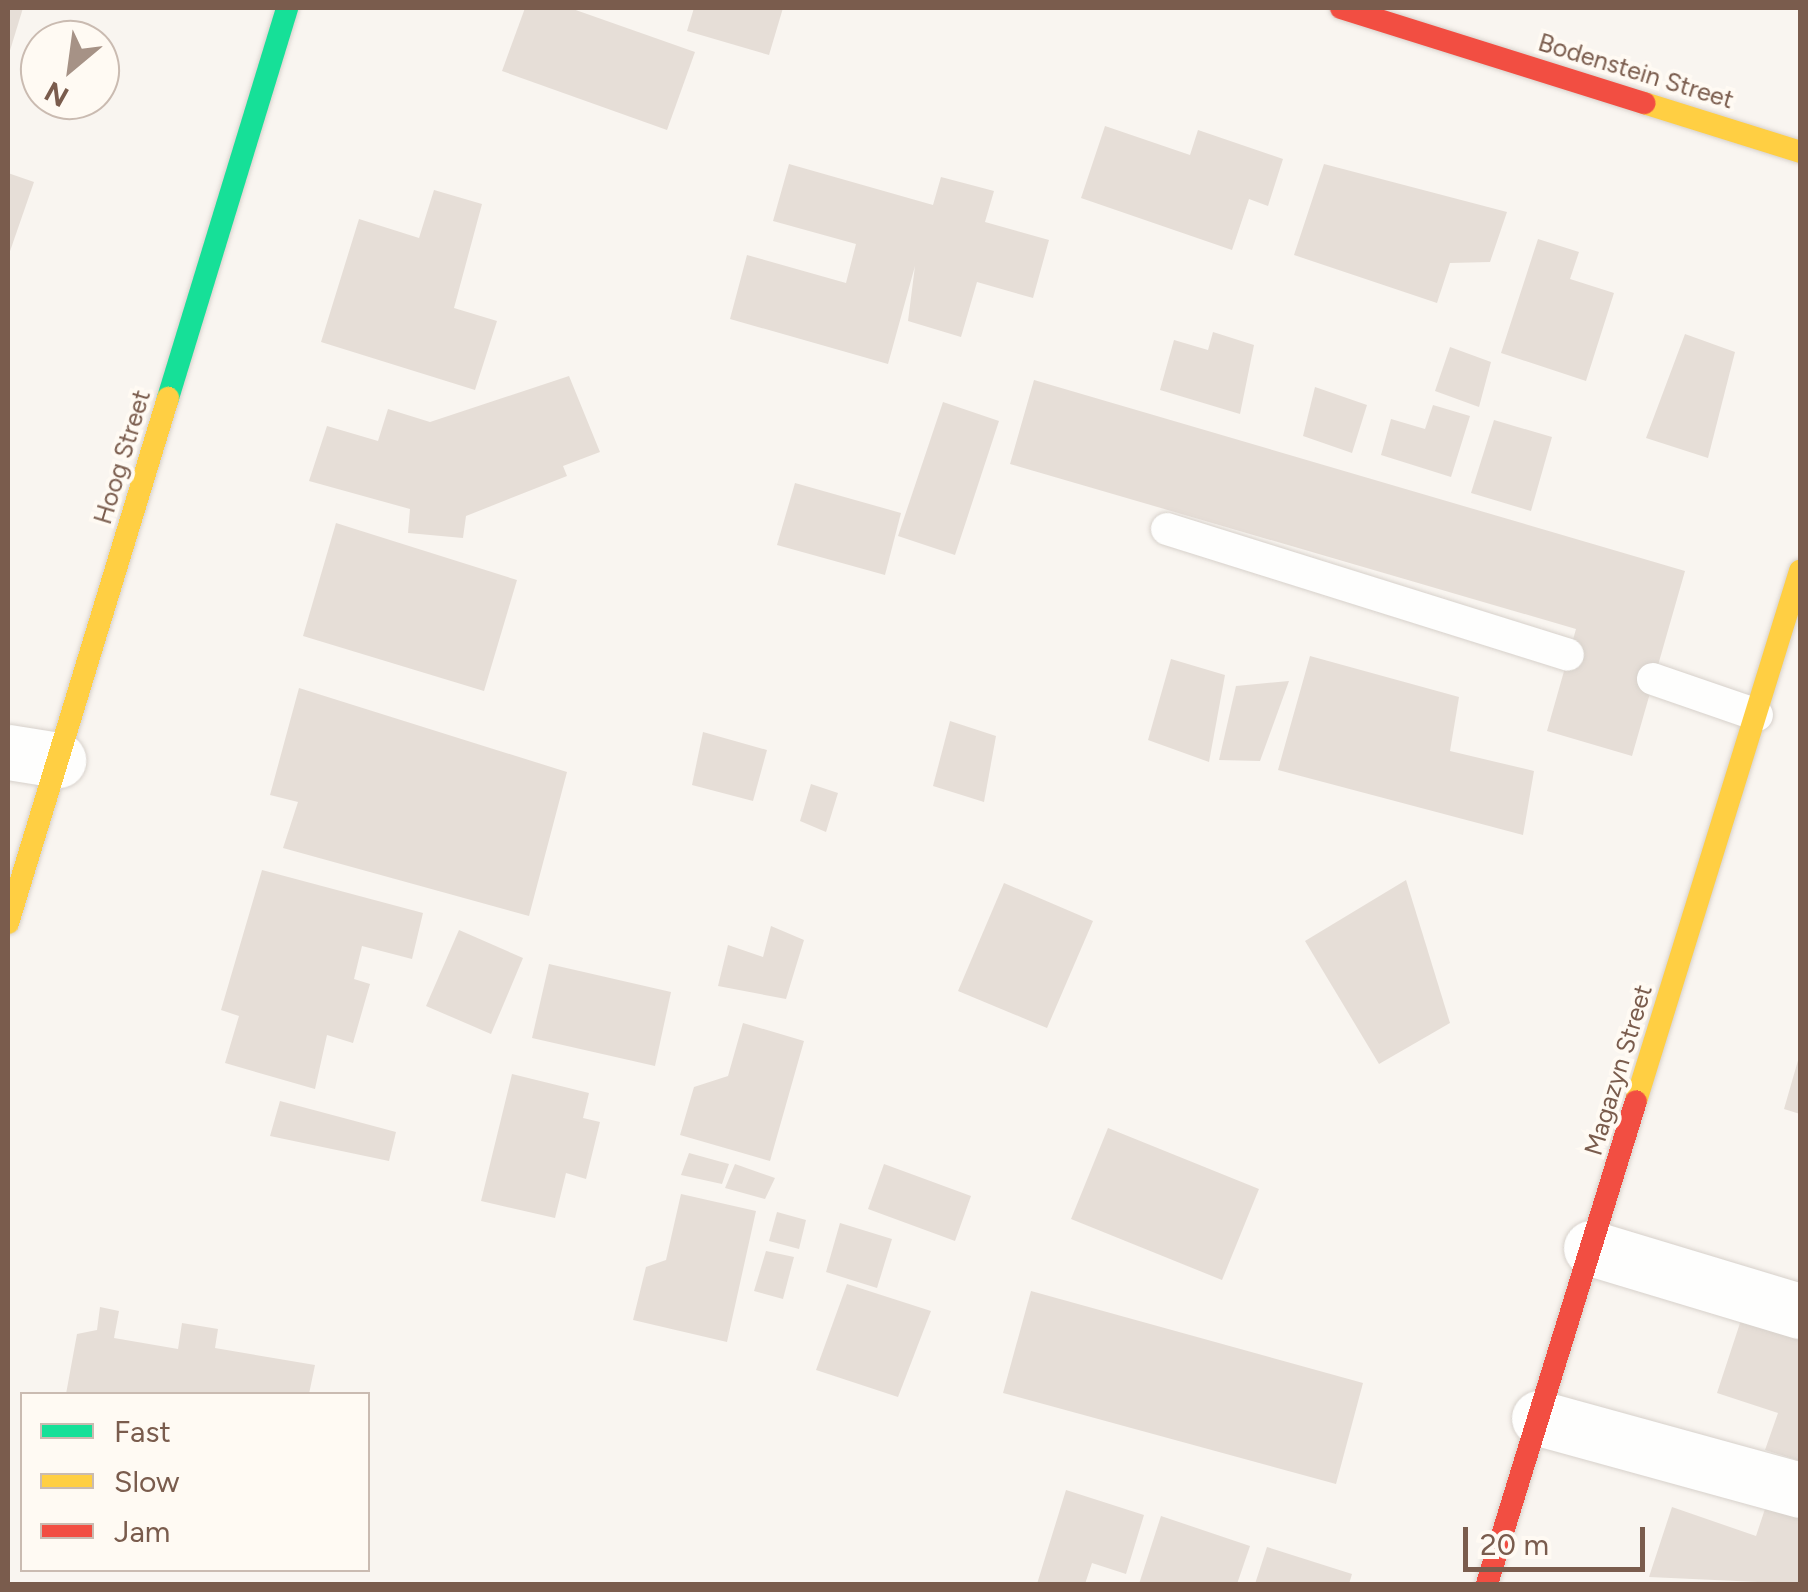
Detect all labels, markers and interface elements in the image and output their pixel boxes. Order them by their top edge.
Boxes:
north arrow [20,20,120,120]
street label: Bodenstein Street [1535,27,1737,115]
text: N [39,74,74,115]
street label: Hoog Street [87,386,157,528]
street label: Magazyn Street [1578,981,1658,1159]
legend [20,1392,370,1572]
text: Fast [114,1413,171,1450]
text: Slow [114,1463,180,1500]
scale bar [1468,1507,1650,1569]
text: Jam [114,1513,170,1550]
text: 20 m [1480,1526,1549,1563]

